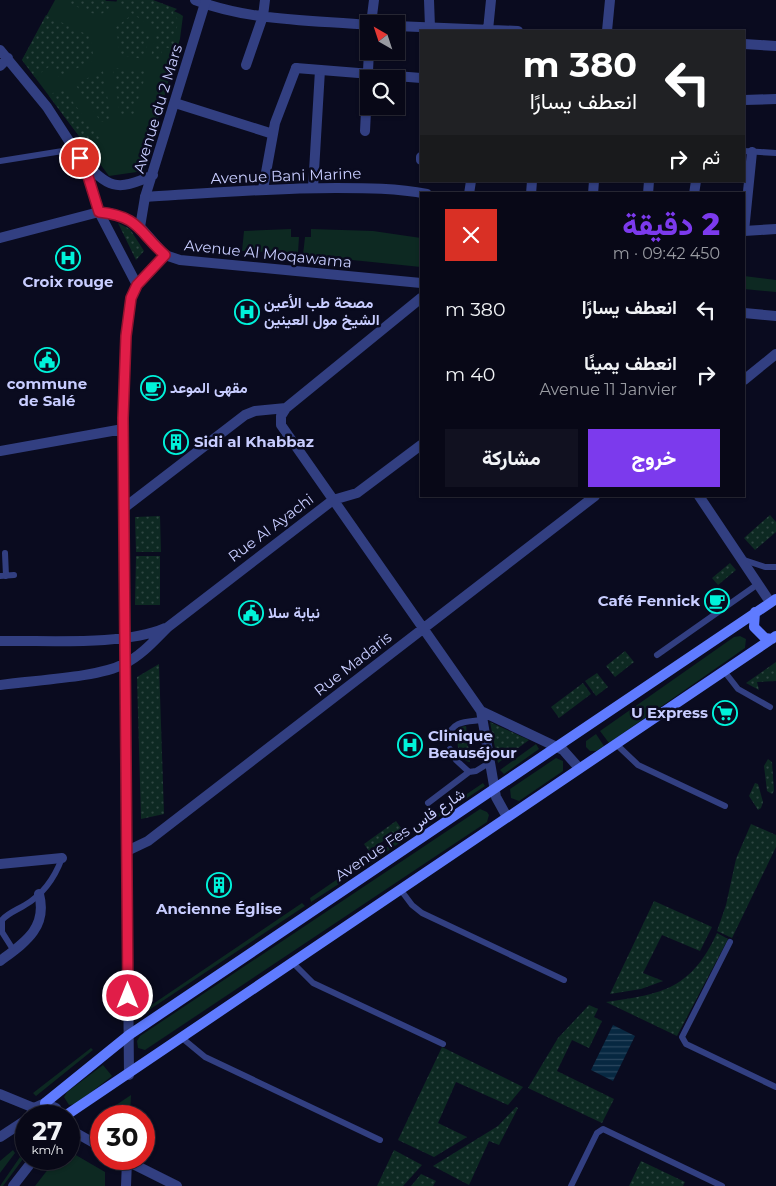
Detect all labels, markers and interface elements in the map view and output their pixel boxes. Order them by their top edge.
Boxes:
north arrow [360,15,405,60]
map controls [360,15,405,115]
street label: Avenue du 2 Mars [129,42,186,176]
text: 380 m [523,43,637,86]
icon: left [655,50,720,115]
button: search [360,70,405,115]
text: انعطف يسارًا [530,88,637,115]
pin [59,137,101,179]
icon: arrive [66,144,94,172]
icon: right [664,145,692,173]
text: ثم [702,146,720,169]
street label: Avenue Bani Marine [210,163,362,188]
text: 2 دقيقة [622,206,720,243]
button: close [445,209,497,261]
street label: Avenue Al Moqawama [183,235,353,272]
text: 450 m · 09:42 [613,244,720,263]
hospital icon: Croix rouge [55,245,81,271]
place label: Croix rouge [22,272,114,291]
place label: مصحة طب الأعين الشيخ مول العينين [264,293,380,330]
text: انعطف يسارًا [582,296,677,319]
icon: left [692,296,720,324]
text: 380 m [445,298,506,321]
hospital icon: مصحة طب الأعين الشيخ مول العينين [234,299,260,325]
public building icon: commune de Salé [34,347,60,373]
text: انعطف يمينًا [584,352,677,375]
icon: right [692,361,720,389]
text: 40 m [445,363,495,386]
place label: commune de Salé [7,374,87,410]
cafe icon: مقهى الموعد [140,375,166,401]
place label: مقهى الموعد [170,378,248,397]
text: Avenue 11 Janvier [540,380,677,399]
building icon: Sidi al Khabbaz [163,429,189,455]
button: مشاركة [445,429,578,487]
button: خروج [588,429,720,487]
place label: Sidi al Khabbaz [194,432,314,451]
street label: Rue Al Ayachi [224,489,317,566]
cafe icon: Café Fennick [704,588,730,614]
place label: Café Fennick [598,591,700,610]
public building icon: نيابة سلا [238,600,264,626]
place label: نيابة سلا [268,603,320,622]
street label: Rue Madaris [310,627,395,700]
supermarket icon: U Express [712,700,738,726]
place label: U Express [631,703,708,722]
place label: Clinique Beauséjour [428,726,517,762]
hospital icon: Clinique Beauséjour [397,732,423,758]
street label: Avenue Fes شارع فاس [331,784,470,887]
building icon: Ancienne Église [206,872,232,898]
place label: Ancienne Église [155,899,282,918]
position arrow [101,969,153,1021]
speed limit sign: 30 [90,1105,155,1170]
text: 27 [32,1116,63,1146]
text: km/h [31,1142,64,1157]

